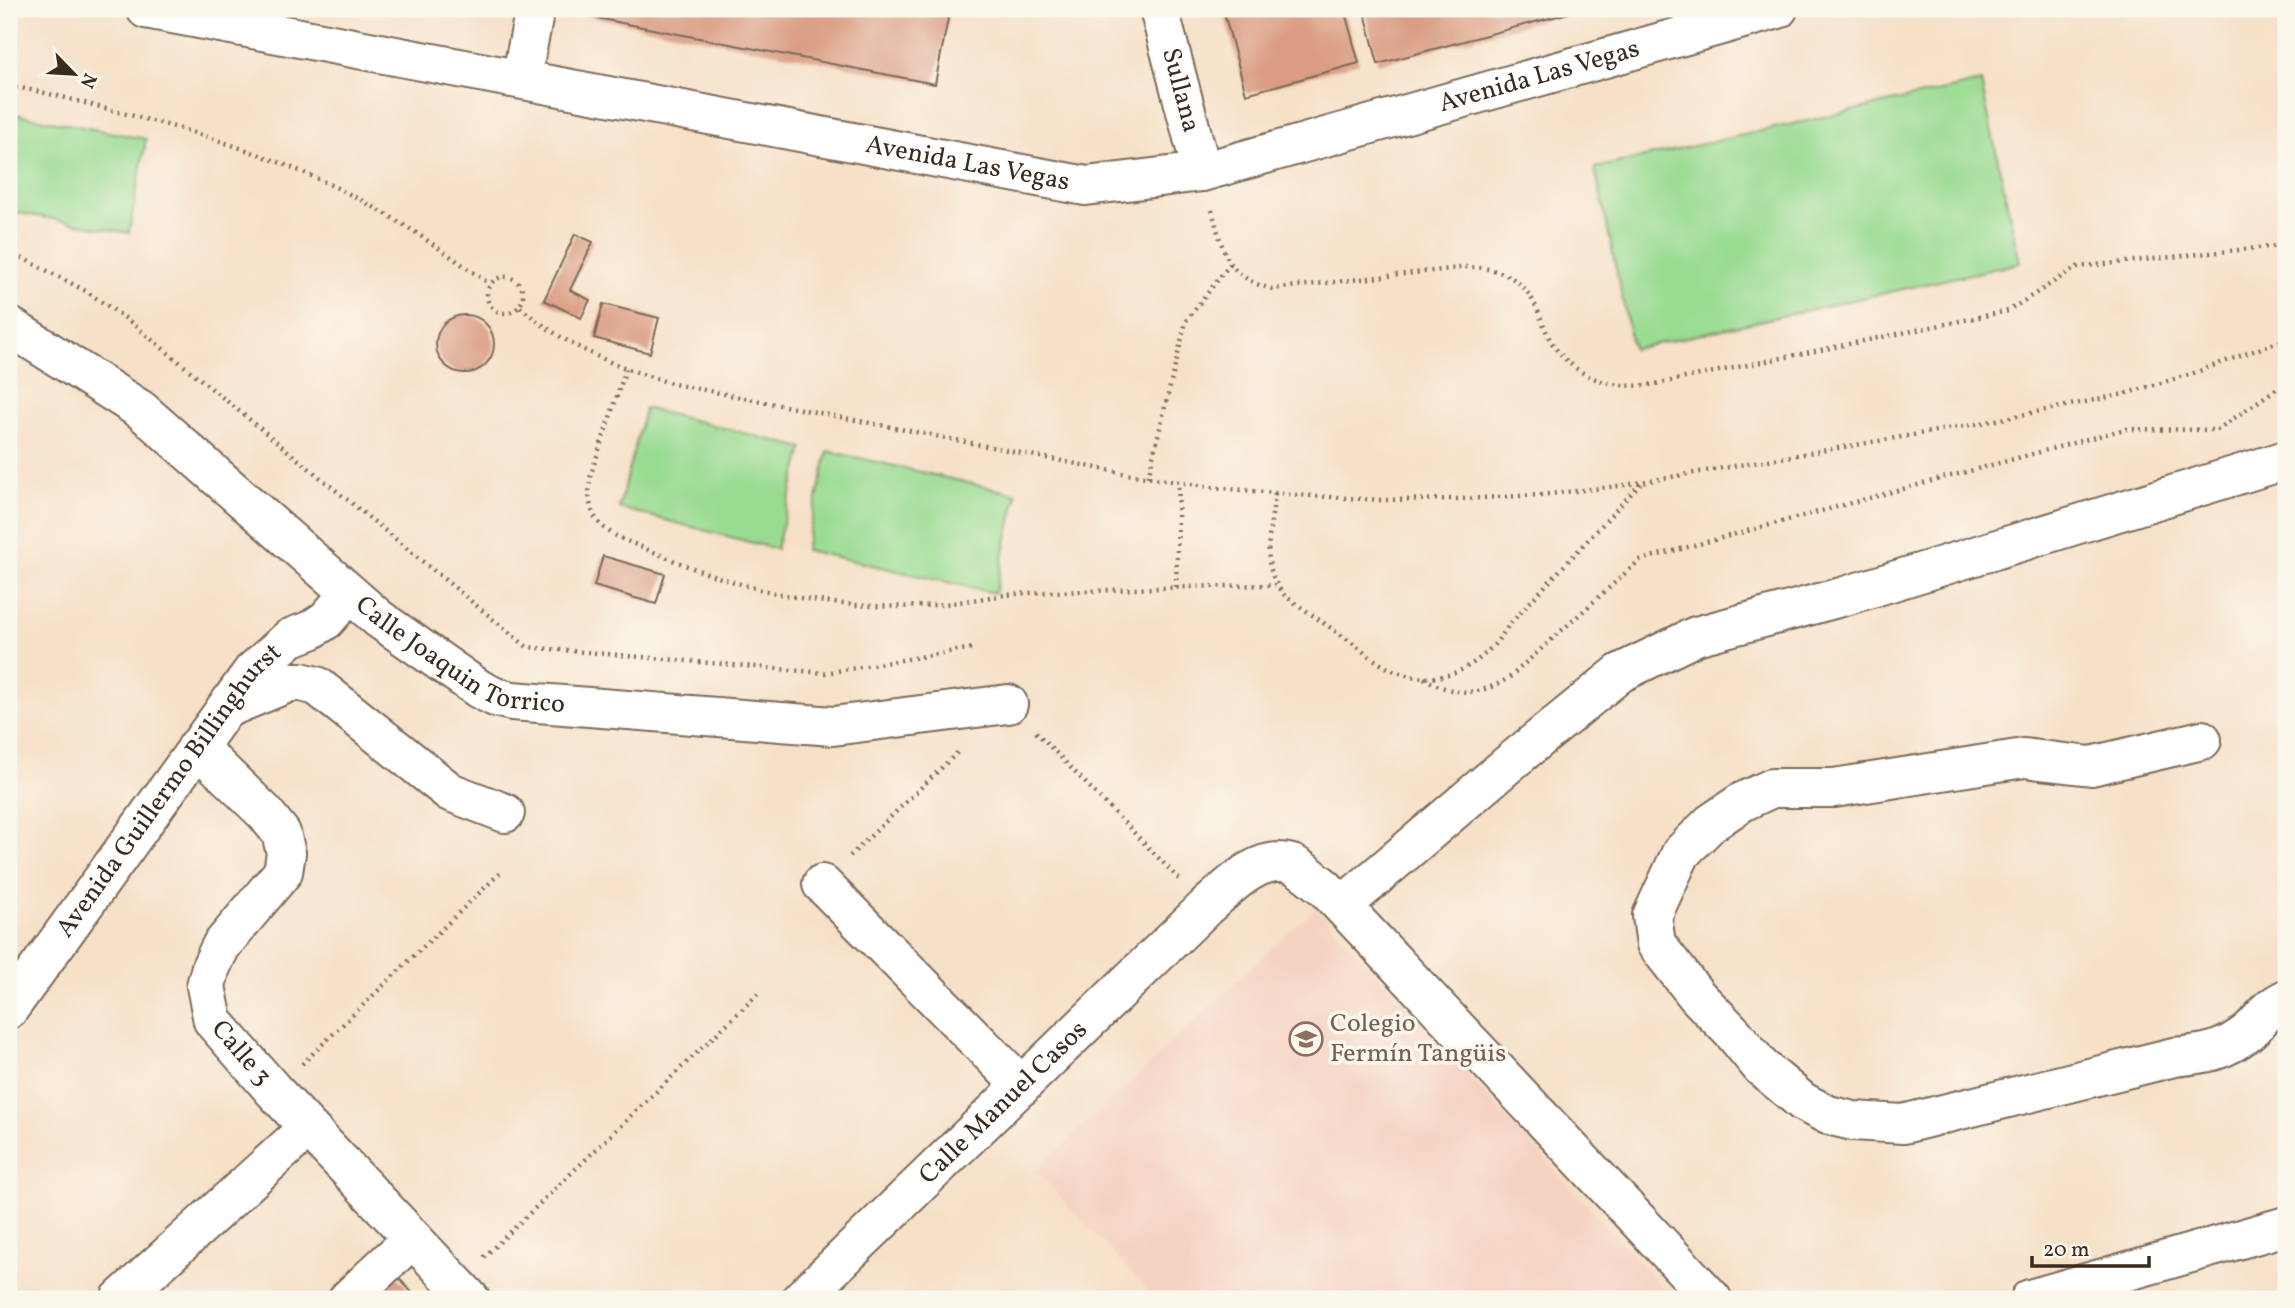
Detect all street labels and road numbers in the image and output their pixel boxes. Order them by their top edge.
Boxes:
street label: Avenida Las Vegas [1435,31,1644,122]
street label: Sullana [1152,44,1209,136]
street label: Avenida Las Vegas [863,127,1073,201]
street label: Calle Joaquin Torrico [347,588,566,723]
street label: Avenida Guillermo Billinghurst [48,635,290,945]
street label: Calle 3 [202,1013,280,1094]
street label: Calle Manuel Casos [911,1013,1096,1193]

